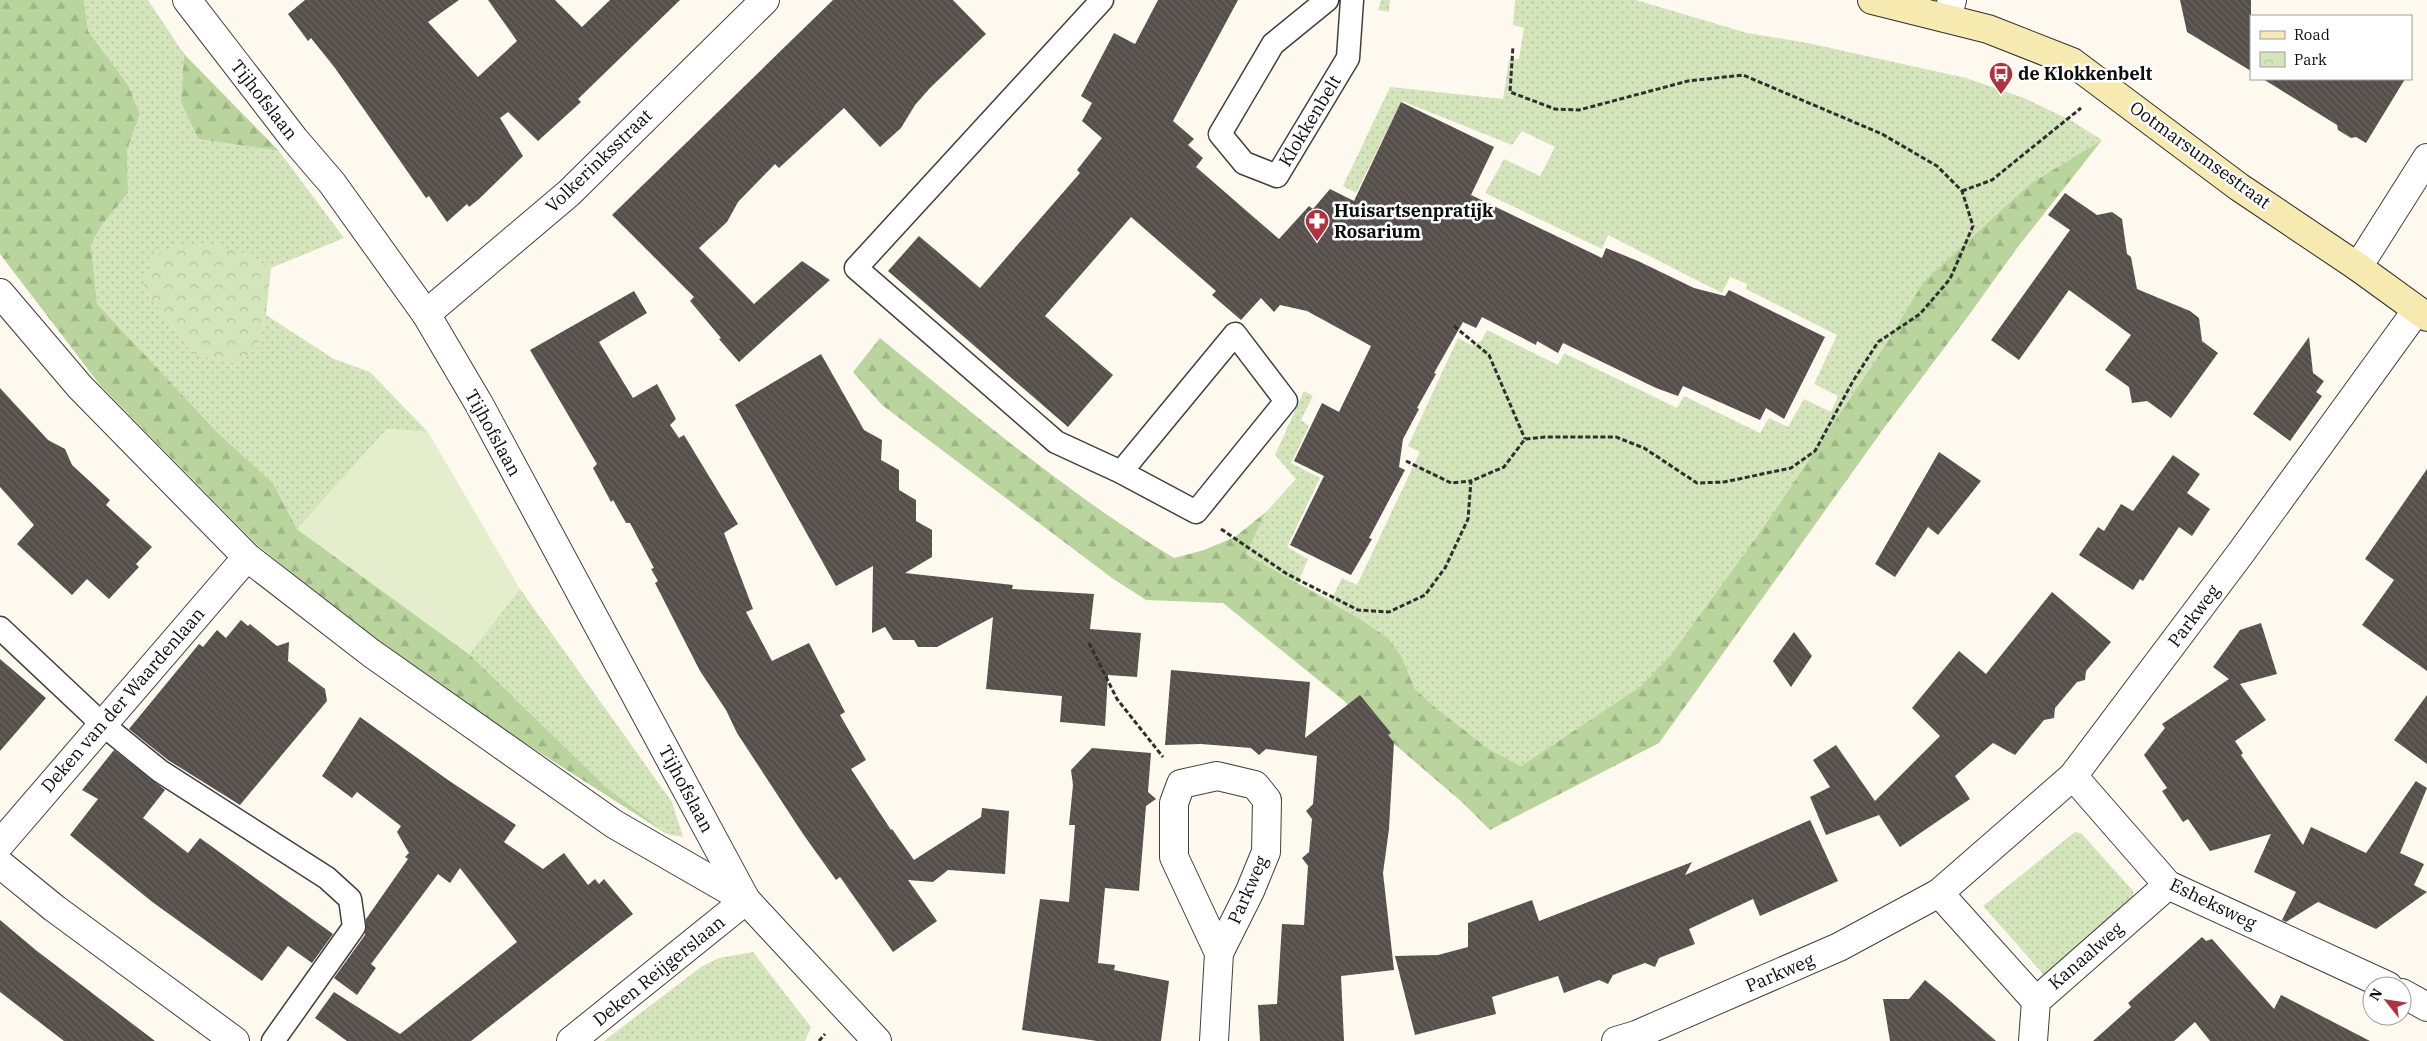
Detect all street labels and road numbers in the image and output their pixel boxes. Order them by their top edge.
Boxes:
street label: Tijhofslaan [226,55,303,144]
street label: Klokkenbelt [1273,71,1346,171]
street label: Ootmarsumsestraat [2125,96,2275,213]
street label: Volkerinksstraat [540,104,657,217]
street label: Tijhofslaan [460,385,527,480]
street label: Parkweg [2163,580,2225,652]
street label: Deken van der Waardenlaan [36,602,209,797]
street label: Tijhofslaan [654,741,719,836]
street label: Parkweg [1222,852,1273,928]
street label: Esheksweg [2166,873,2261,935]
street label: Deken Reijgerslaan [588,910,729,1031]
street label: Kanaalweg [2043,917,2128,995]
street label: Parkweg [1742,948,1818,997]

